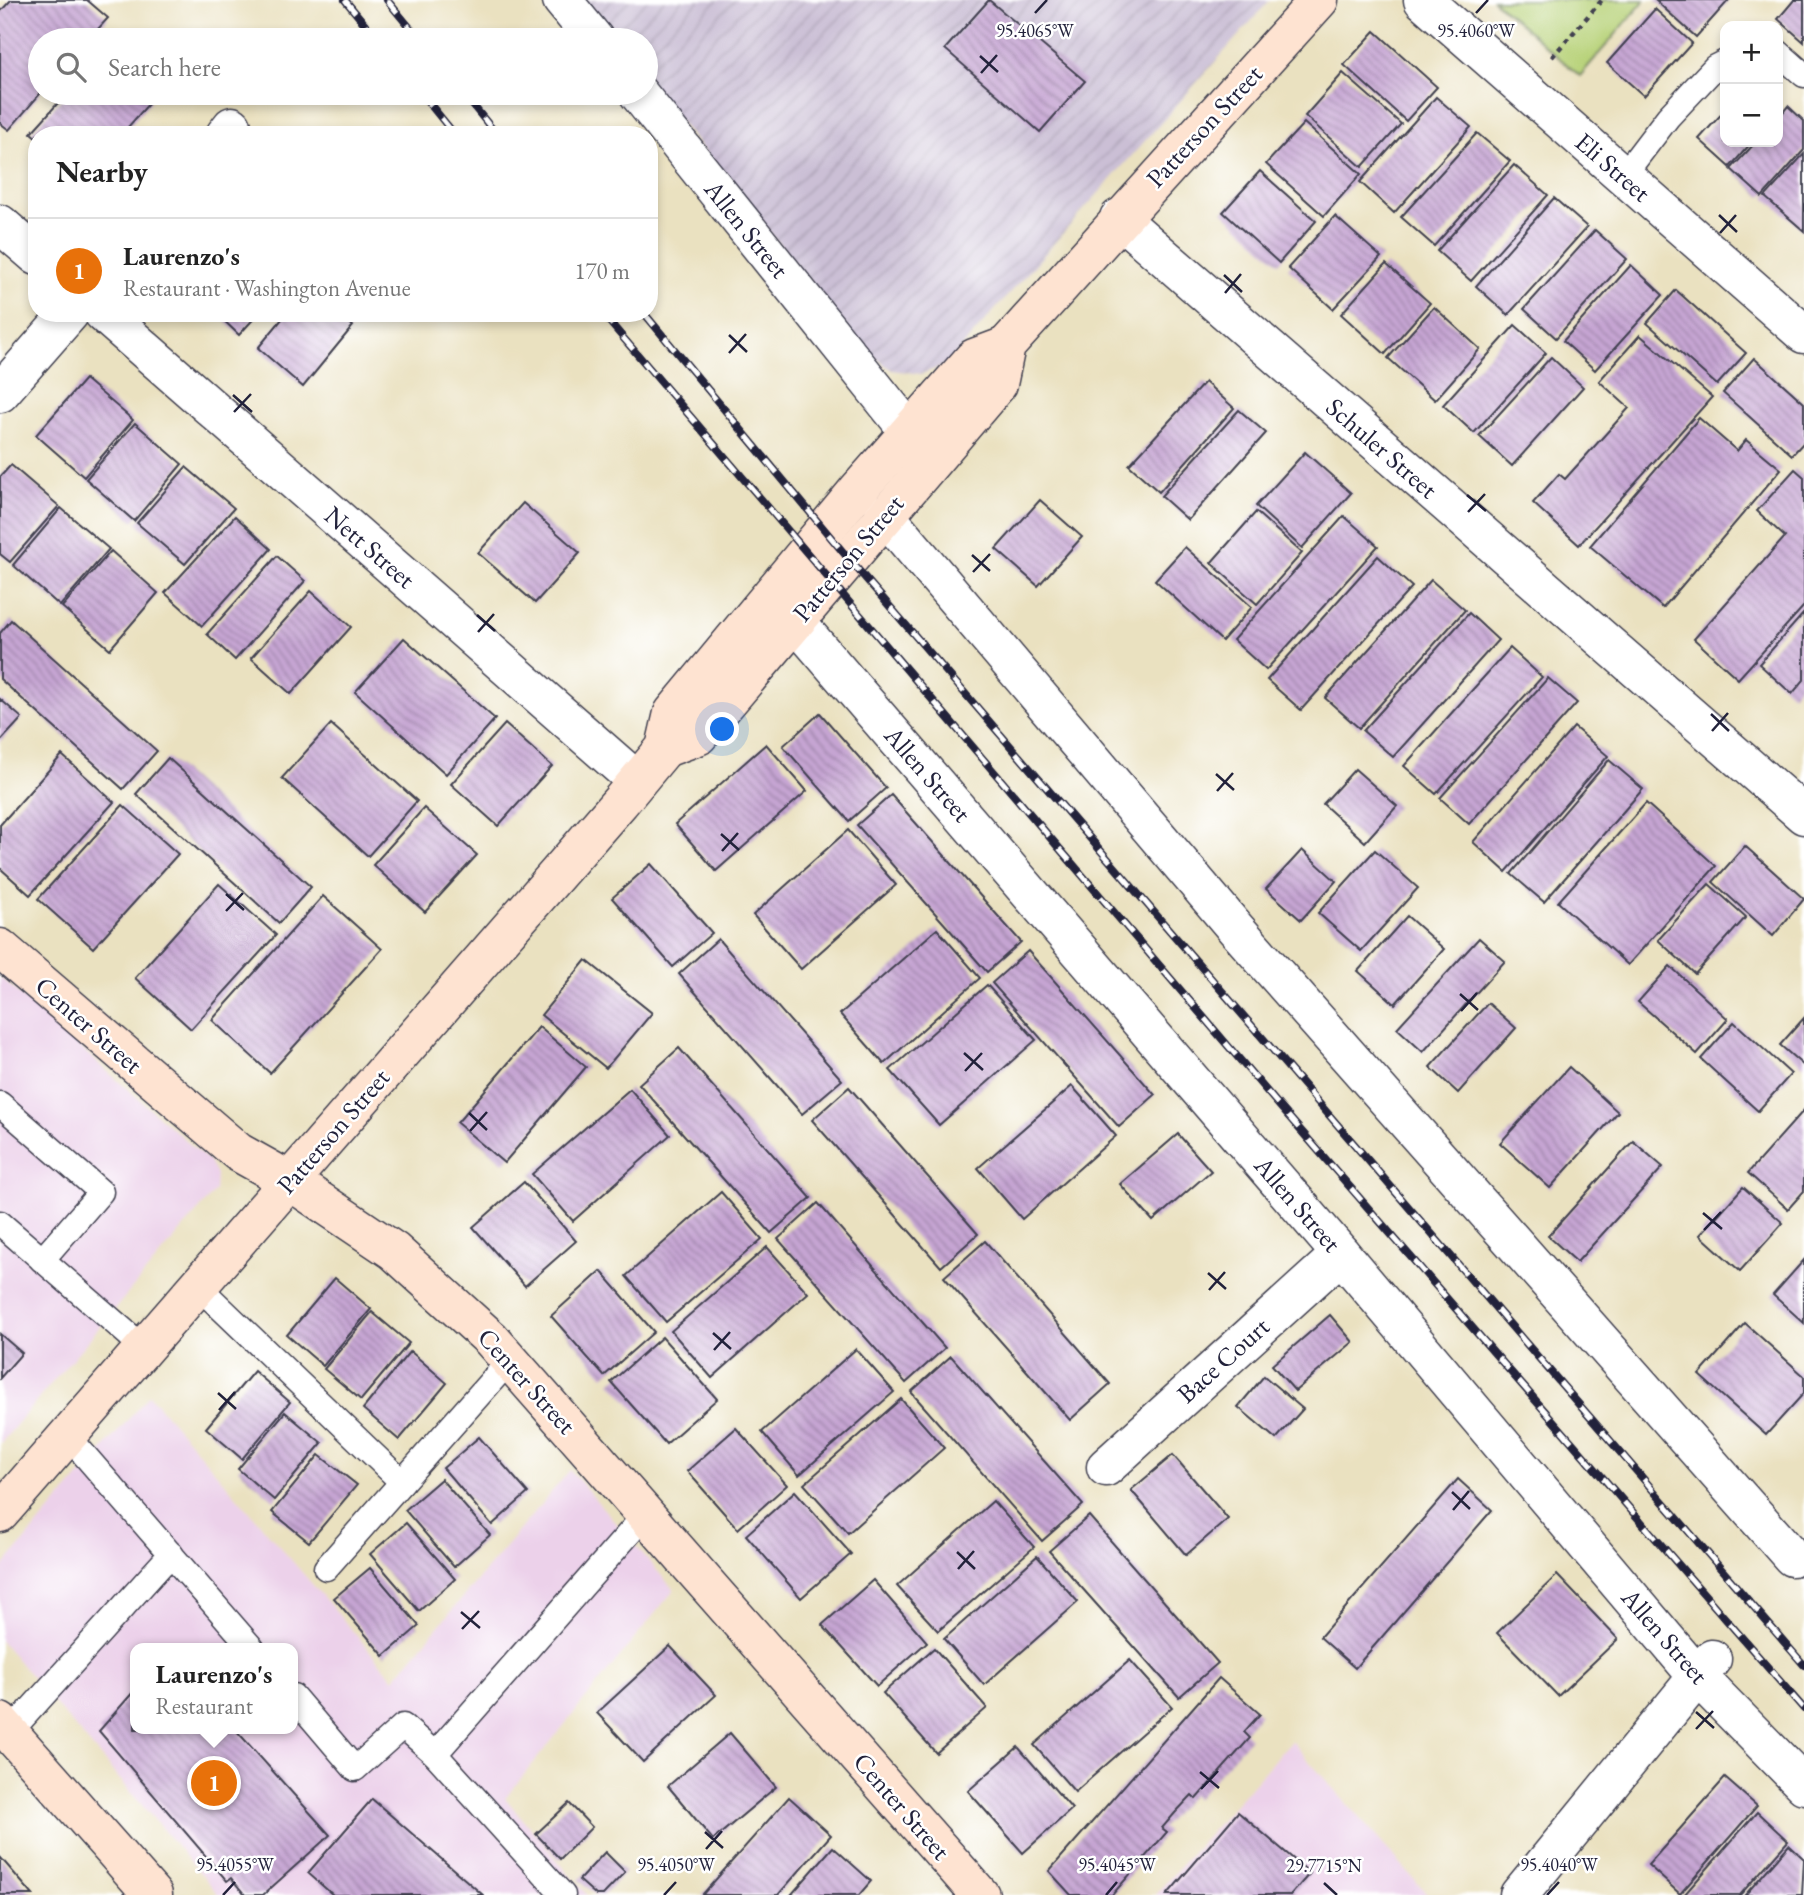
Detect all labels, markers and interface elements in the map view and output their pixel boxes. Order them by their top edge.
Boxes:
text: 95.4065°W [996,19,1074,42]
text: 95.4060°W [1437,19,1515,42]
map controls [1720,21,1783,147]
button: + [1720,21,1783,84]
search box [28,28,658,105]
icon: search [52,48,90,86]
text: Search here [108,50,221,84]
street label: Patterson Street [1138,57,1270,195]
button: − [1720,84,1783,147]
street label: Eli Street [1568,125,1658,209]
text: Nearby [56,152,148,191]
street label: Allen Street [696,172,797,285]
text: Laurenzo's [123,239,240,273]
text: 1 [73,256,85,286]
text: 170 m [574,256,630,286]
text: Restaurant · Washington Avenue [123,273,411,303]
street label: Schuler Street [1319,390,1445,506]
street label: Patterson Street [785,487,911,629]
street label: Nett Street [318,498,422,596]
your location [705,712,739,746]
street label: Allen Street [876,718,979,829]
street label: Center Street [28,969,150,1081]
street label: Patterson Street [269,1061,397,1201]
street label: Allen Street [1246,1148,1349,1259]
street label: Bace Court [1170,1310,1276,1410]
street label: Center Street [470,1321,584,1441]
street label: Allen Street [1613,1580,1716,1691]
popup [130,1643,298,1734]
text: Laurenzo's [156,1657,272,1691]
text: Restaurant [156,1691,253,1721]
street label: Center Street [846,1745,958,1867]
pin: 1 [191,1757,237,1809]
text: 95.4055°W [196,1853,274,1876]
text: 95.4050°W [637,1853,715,1876]
text: 95.4045°W [1078,1853,1156,1876]
text: 95.4040°W [1520,1853,1598,1876]
text: 29.7715°N [1286,1854,1362,1877]

